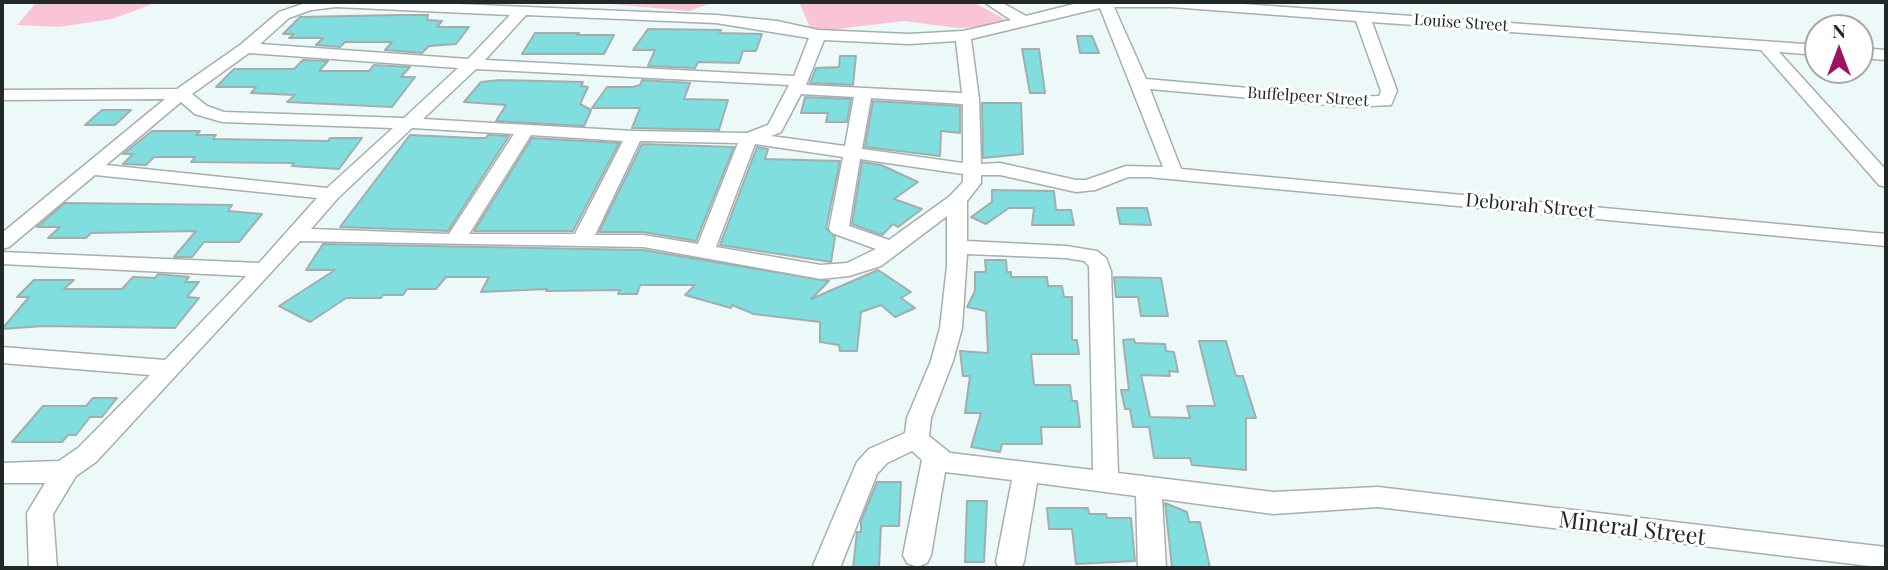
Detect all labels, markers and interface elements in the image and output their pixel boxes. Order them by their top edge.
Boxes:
street label: Louise Street [1413,10,1509,36]
north arrow [1804,14,1874,84]
text: N [1832,17,1846,43]
street label: Buffelpeer Street [1247,83,1369,111]
street label: Deborah Street [1465,189,1595,223]
street label: Mineral Street [1557,506,1707,552]

